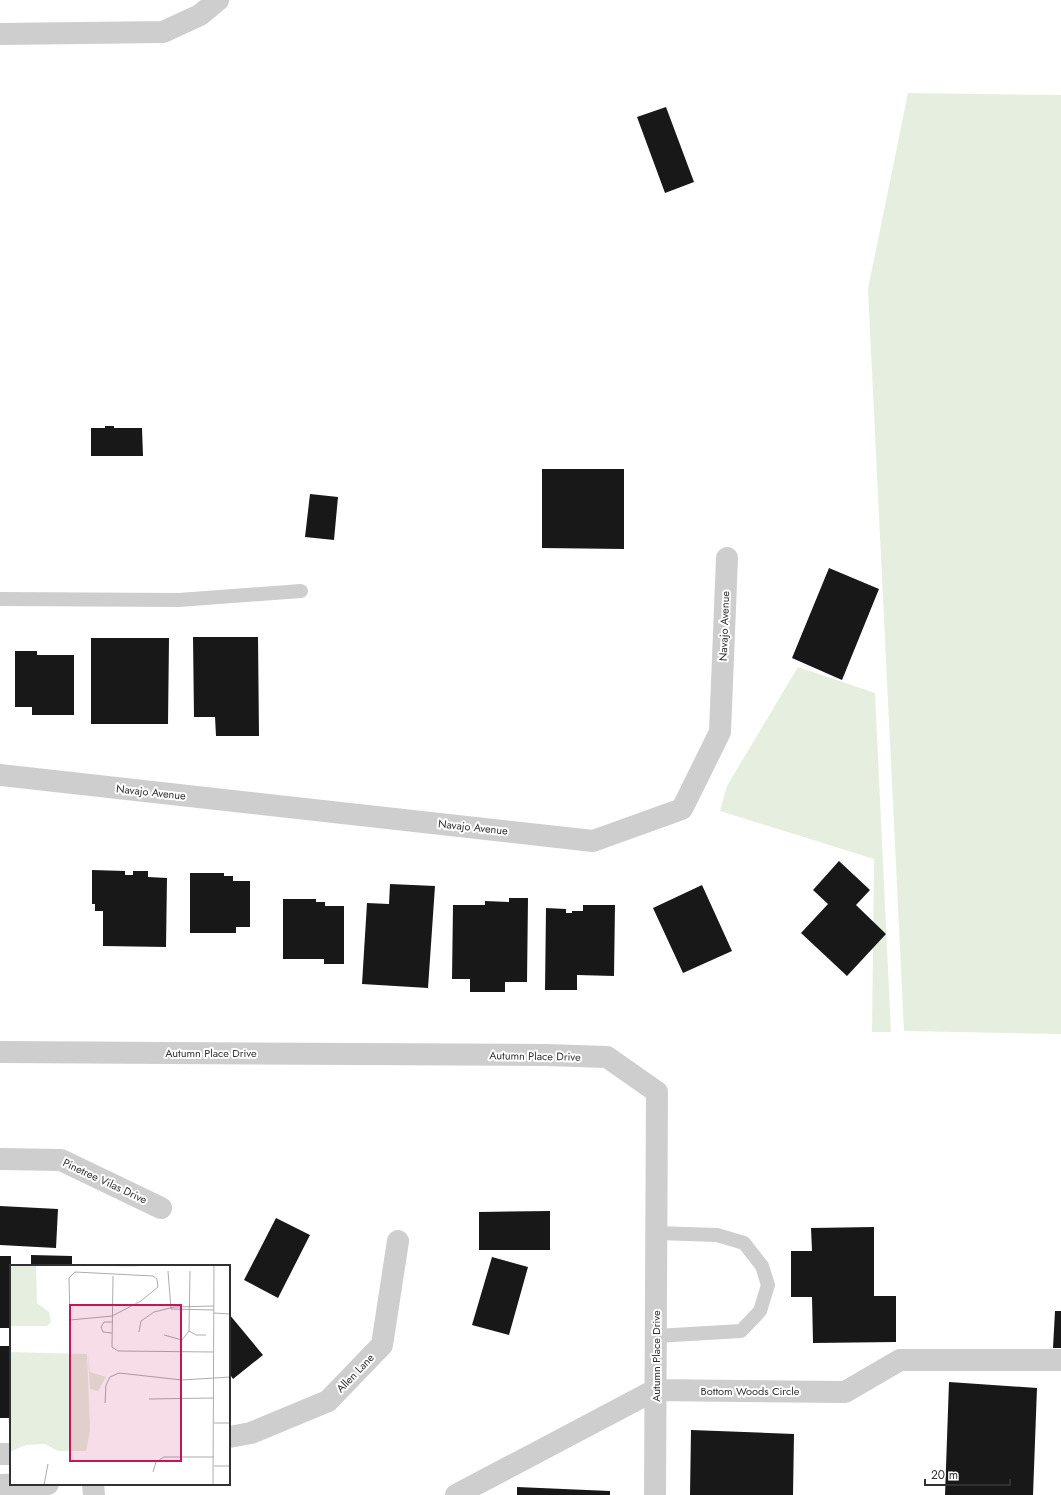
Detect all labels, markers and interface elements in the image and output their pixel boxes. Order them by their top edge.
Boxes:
street label: Navajo Avenue [715,590,733,661]
street label: Navajo Avenue [115,780,187,804]
street label: Navajo Avenue [437,815,509,839]
street label: Autumn Place Drive [165,1045,257,1061]
street label: Autumn Place Drive [489,1047,581,1065]
street label: Pinetree Vilas Drive [60,1154,150,1208]
inset map [10,1265,230,1485]
street label: Autumn Place Drive [648,1310,664,1402]
street label: Allen Lane [332,1350,378,1396]
street label: Bottom Woods Circle [701,1383,800,1399]
scale bar [925,1461,1010,1487]
text: 20 m [931,1466,958,1484]

